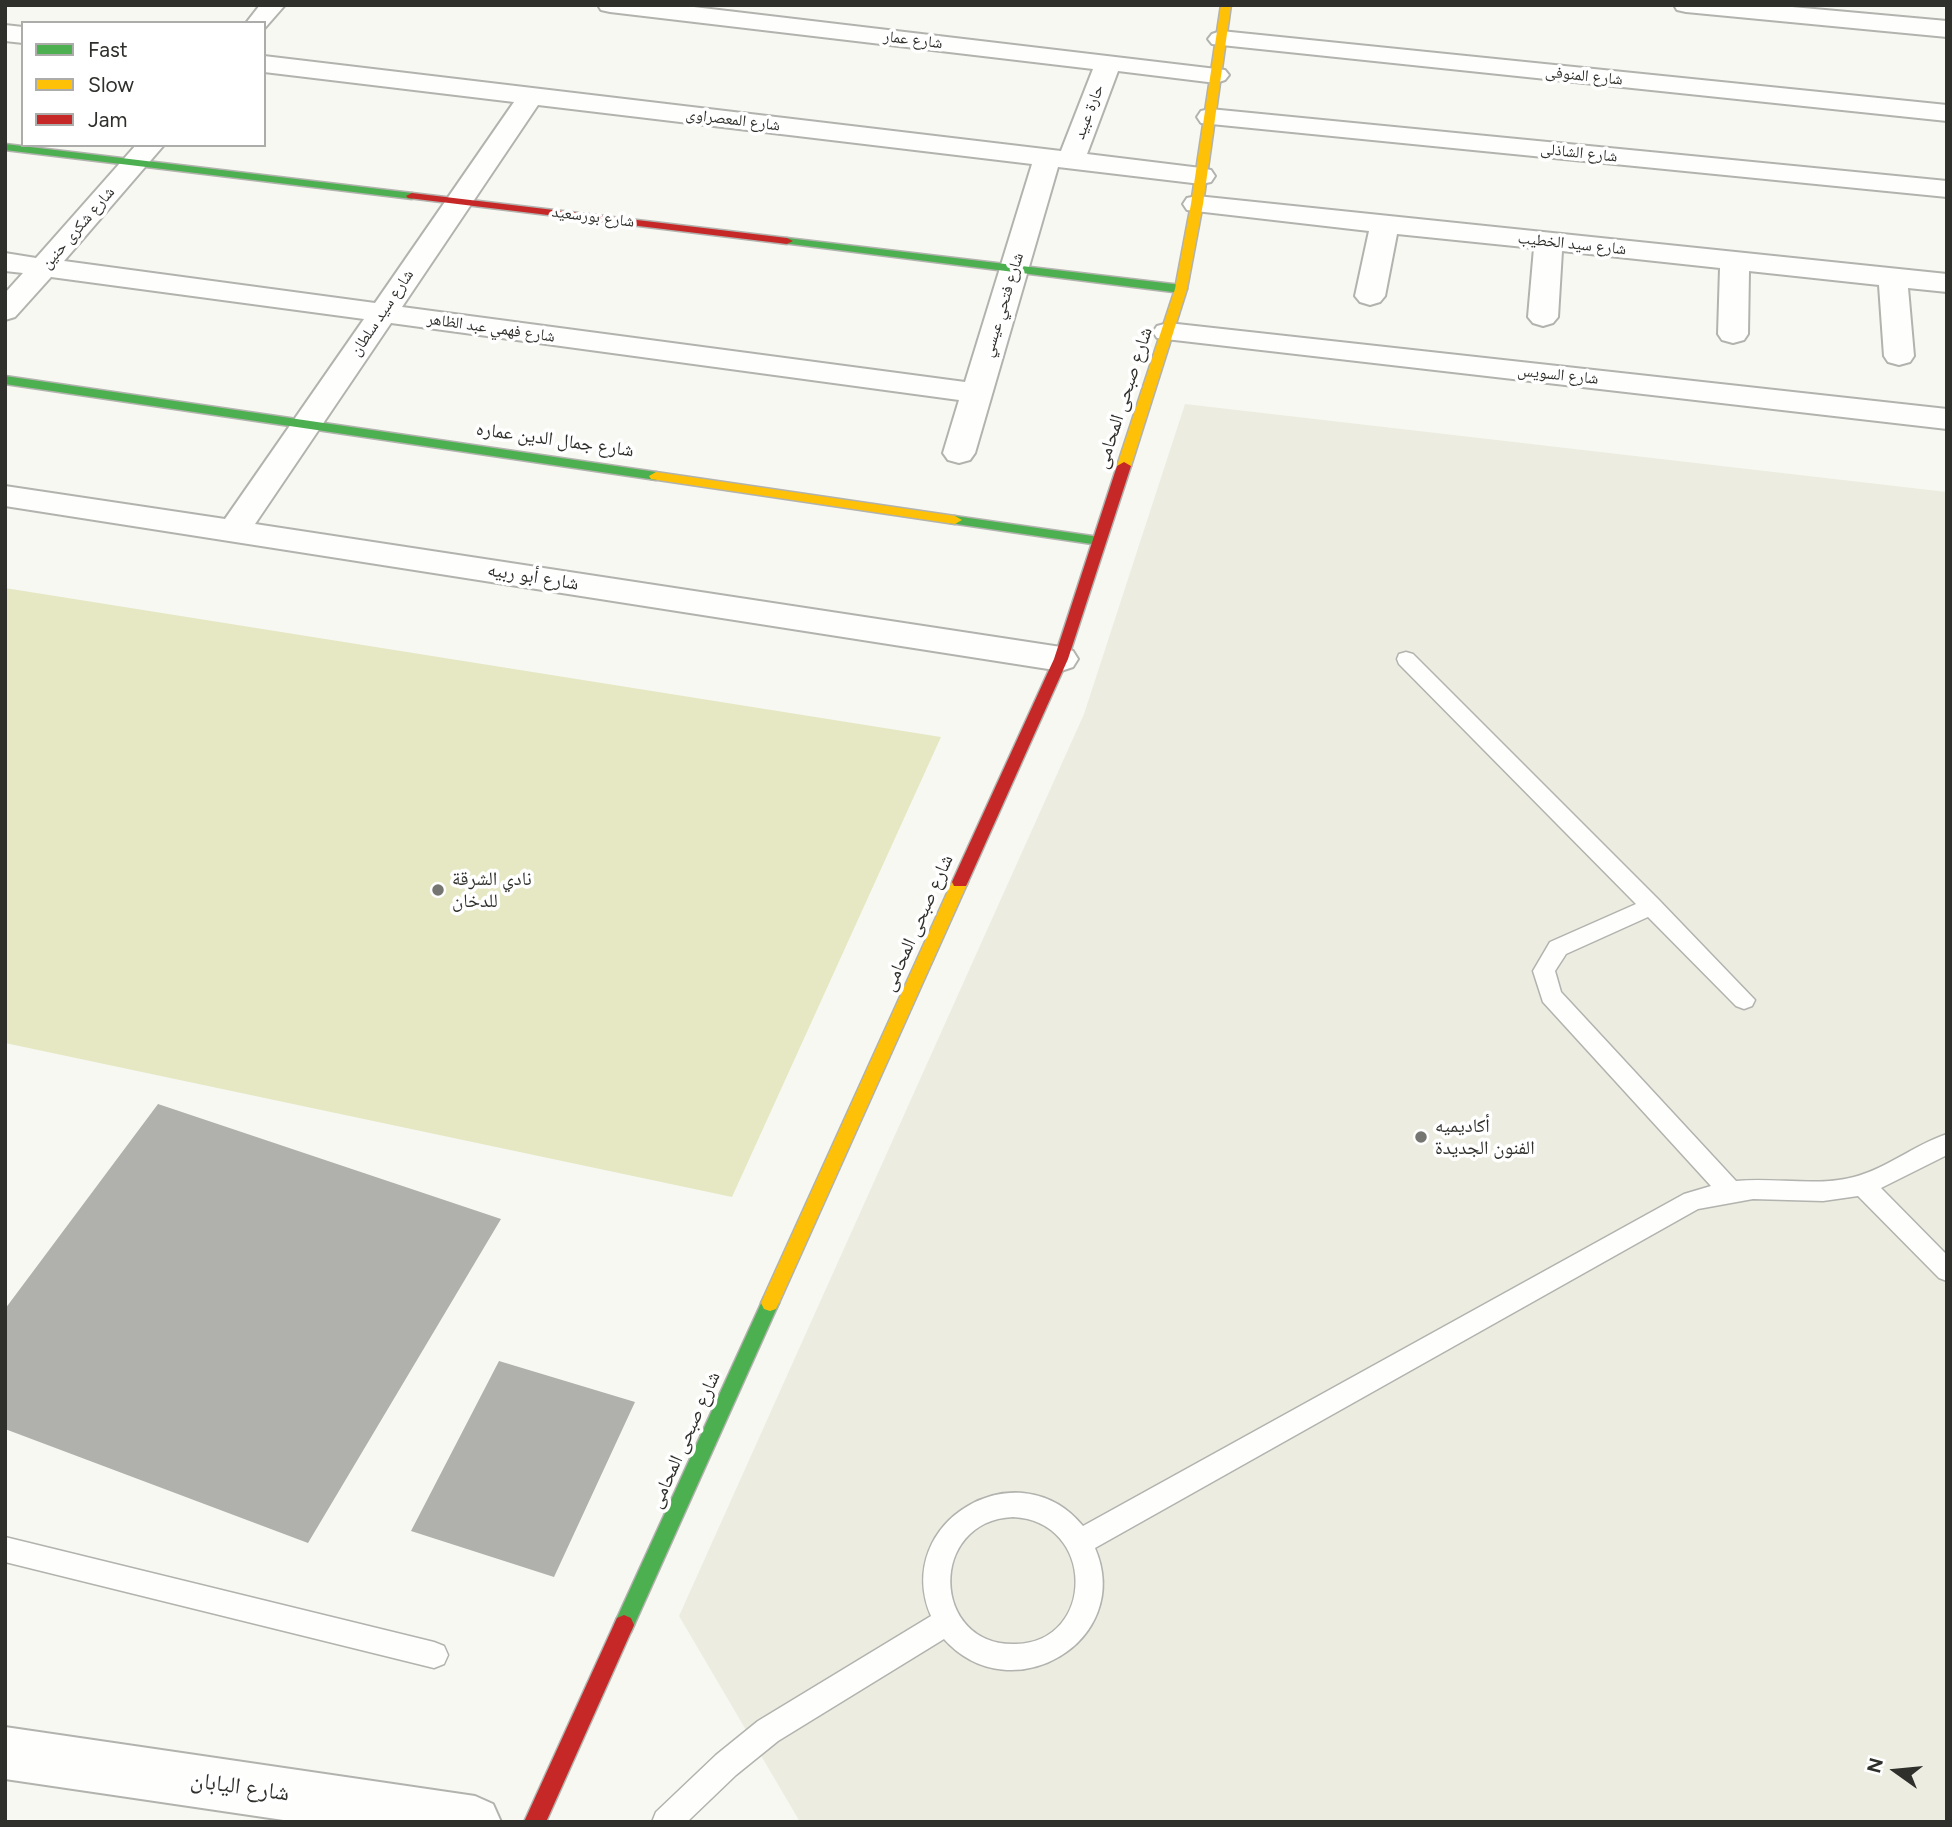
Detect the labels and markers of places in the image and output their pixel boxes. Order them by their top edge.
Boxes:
place label: نادي الشرقة للدخان [452,868,532,912]
marker: نادي الشرقة للدخان [430,882,446,898]
place label: أكاديميه الفنون الجديدة [1435,1115,1535,1159]
marker: أكاديميه الفنون الجديدة [1413,1129,1429,1145]

